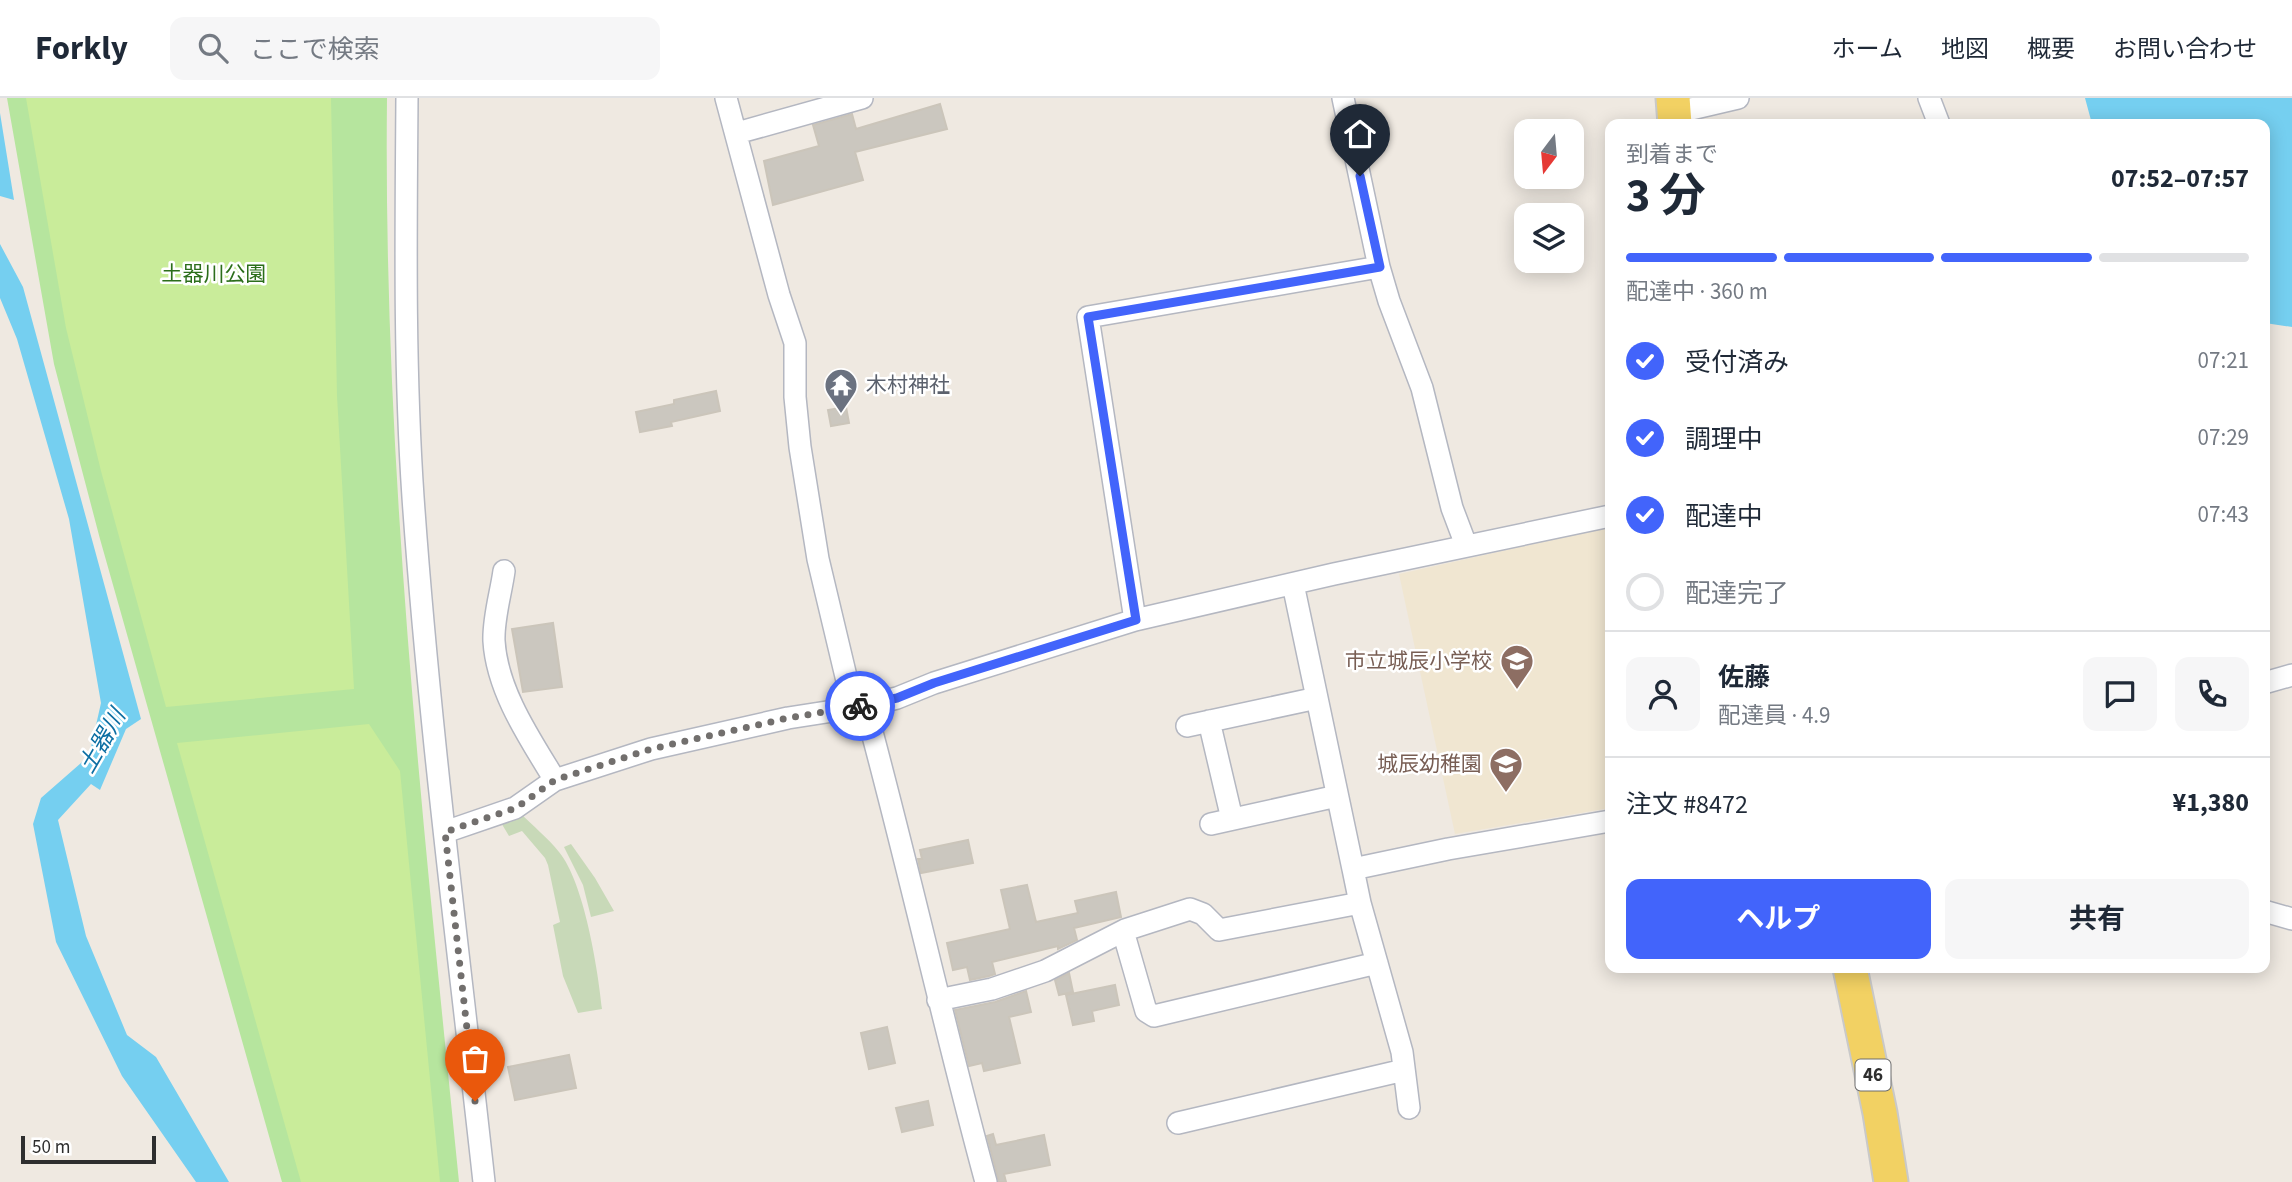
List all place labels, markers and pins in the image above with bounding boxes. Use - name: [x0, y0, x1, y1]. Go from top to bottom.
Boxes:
- pin: [1330, 104, 1390, 176]
- temple icon: 木村神社: [822, 366, 860, 415]
- place label: 木村神社: [866, 370, 950, 400]
- school or university icon: 市立城辰小学校: [1498, 642, 1536, 691]
- place label: 市立城辰小学校: [1345, 646, 1492, 676]
- school or university icon: 城辰幼稚園: [1487, 745, 1525, 794]
- place label: 城辰幼稚園: [1377, 749, 1482, 779]
- pin: [445, 1029, 505, 1101]

